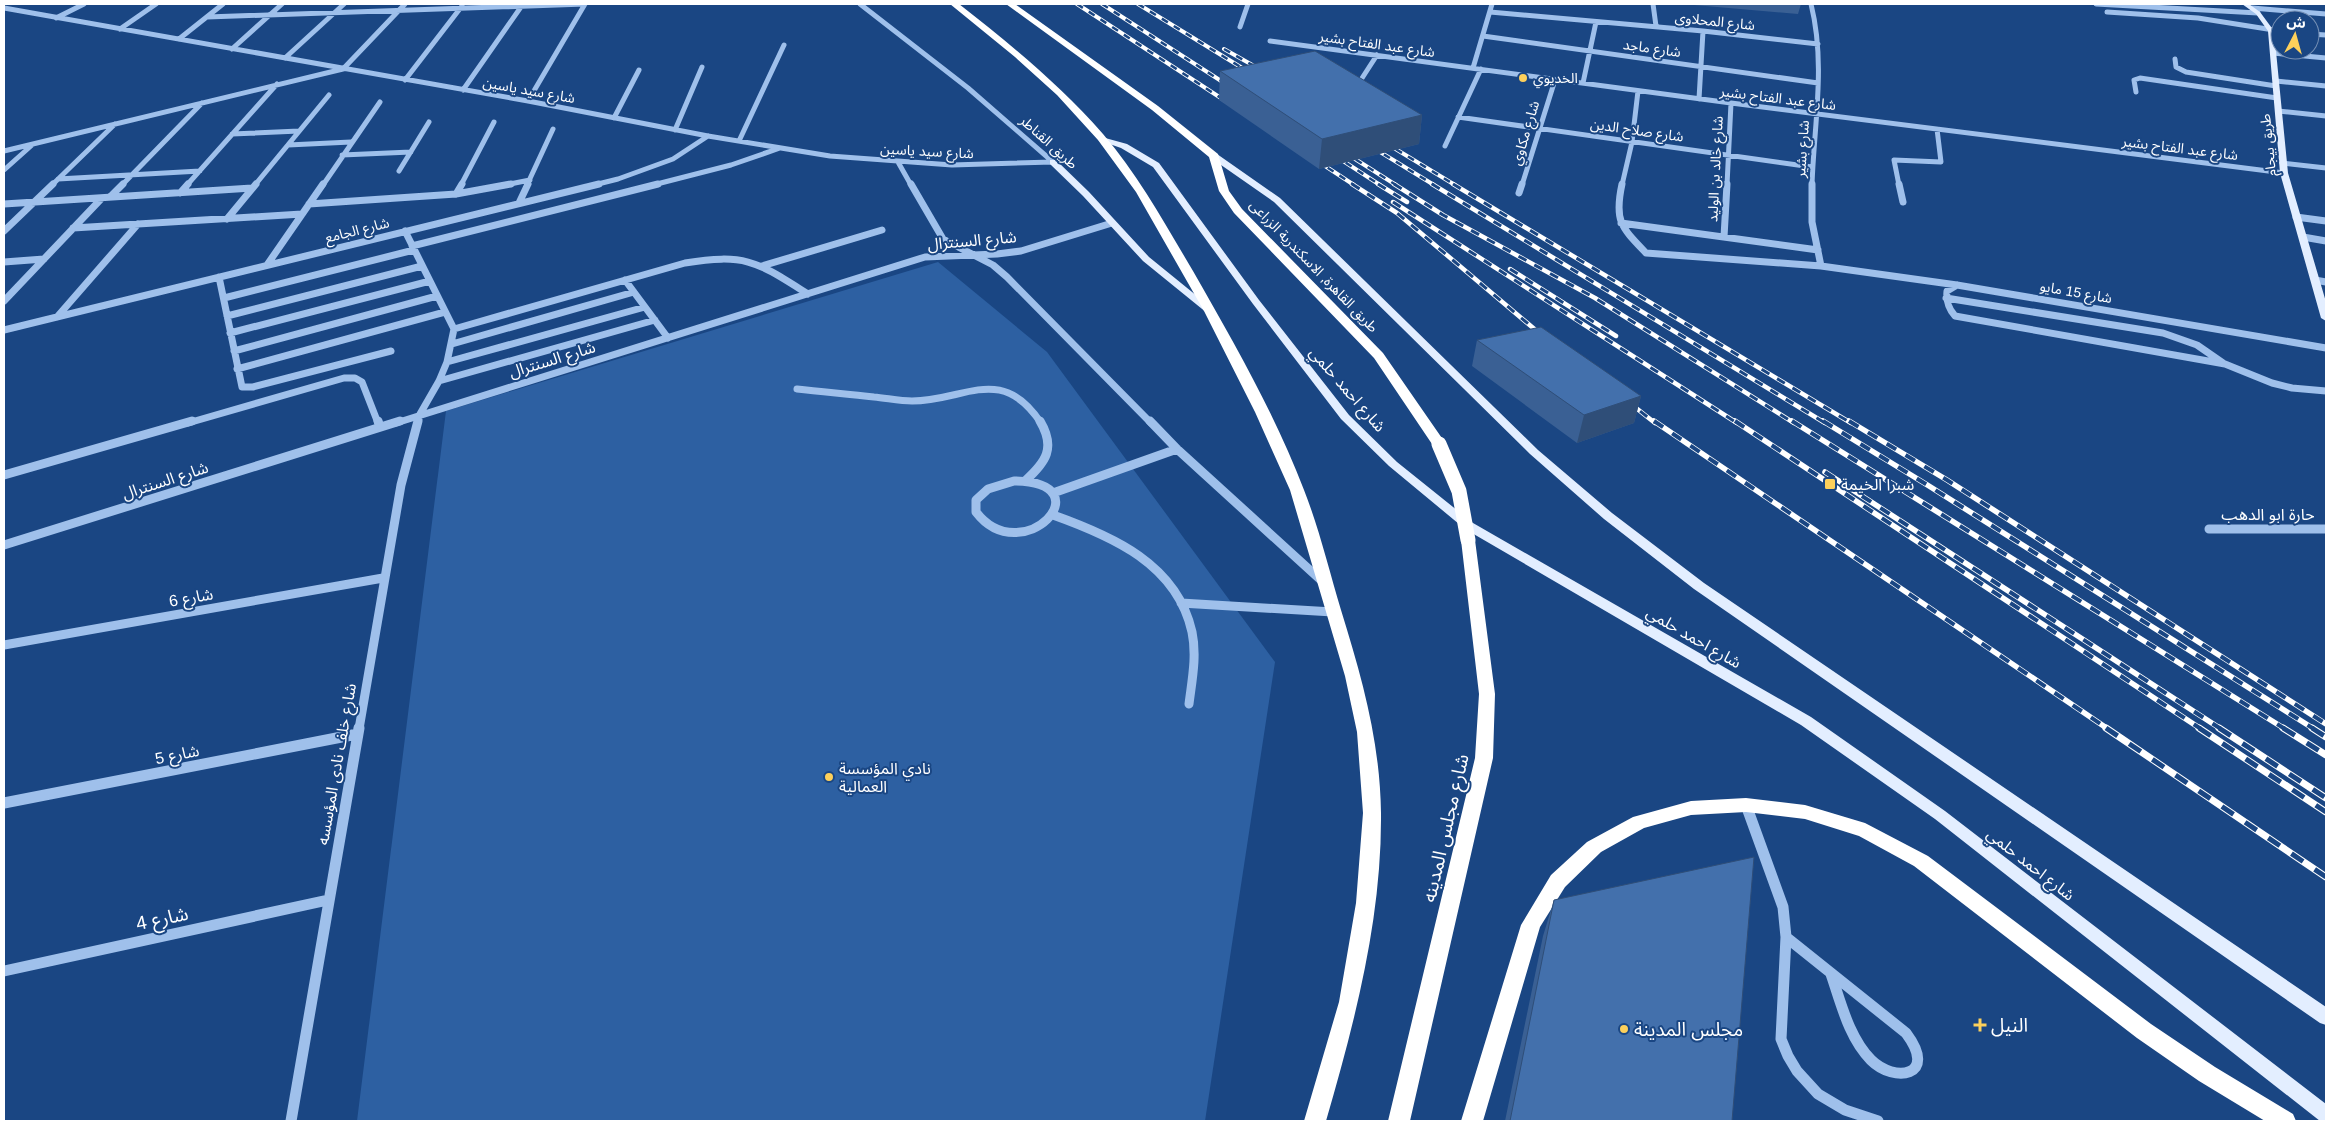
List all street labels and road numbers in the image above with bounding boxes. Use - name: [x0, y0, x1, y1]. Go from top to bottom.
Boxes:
- street label: شارع المحلاوى: [1674, 9, 1756, 36]
- street label: شارع عبد الفتاح بشير: [1317, 28, 1436, 63]
- street label: شارع ماجد: [1622, 36, 1682, 63]
- street label: شارع سيد ياسين: [481, 74, 576, 109]
- street label: شارع عبد الفتاح بشير: [1718, 83, 1837, 116]
- street label: شارع مكاوي: [1508, 99, 1545, 168]
- street label: طريق القناطر: [1015, 111, 1081, 173]
- street label: طريق بيجام: [2257, 113, 2282, 177]
- street label: شارع صلاح الدين: [1589, 116, 1685, 147]
- street label: شارع خالد بن الوليد: [1704, 116, 1729, 223]
- street label: شارع بشير: [1792, 120, 1815, 179]
- street label: شارع عبد الفتاح بشير: [2120, 133, 2239, 166]
- street label: شارع سيد ياسين: [880, 141, 974, 164]
- street label: طريق القاهرة, الاسكندرية الزراعى: [1245, 196, 1382, 337]
- street label: شارع الجامع: [323, 214, 392, 249]
- street label: شارع السنترال: [927, 228, 1018, 257]
- street label: شارع 15 مايو: [2038, 278, 2113, 309]
- street label: شارع السنترال: [507, 338, 599, 385]
- street label: شارع احمد حلمي: [1303, 344, 1389, 438]
- street label: شارع السنترال: [120, 459, 212, 506]
- street label: حارة ابو الدهب: [2221, 506, 2315, 524]
- street label: شارع 6: [168, 585, 215, 614]
- street label: شارع احمد حلمي: [1641, 603, 1744, 675]
- street label: شارع خلف نادى المؤسسه: [314, 682, 363, 847]
- street label: شارع 5: [154, 742, 201, 771]
- street label: شارع مجلس المدينه: [1418, 752, 1476, 905]
- street label: شارع احمد حلمي: [1981, 825, 2078, 907]
- street label: شارع 4: [134, 903, 191, 937]

